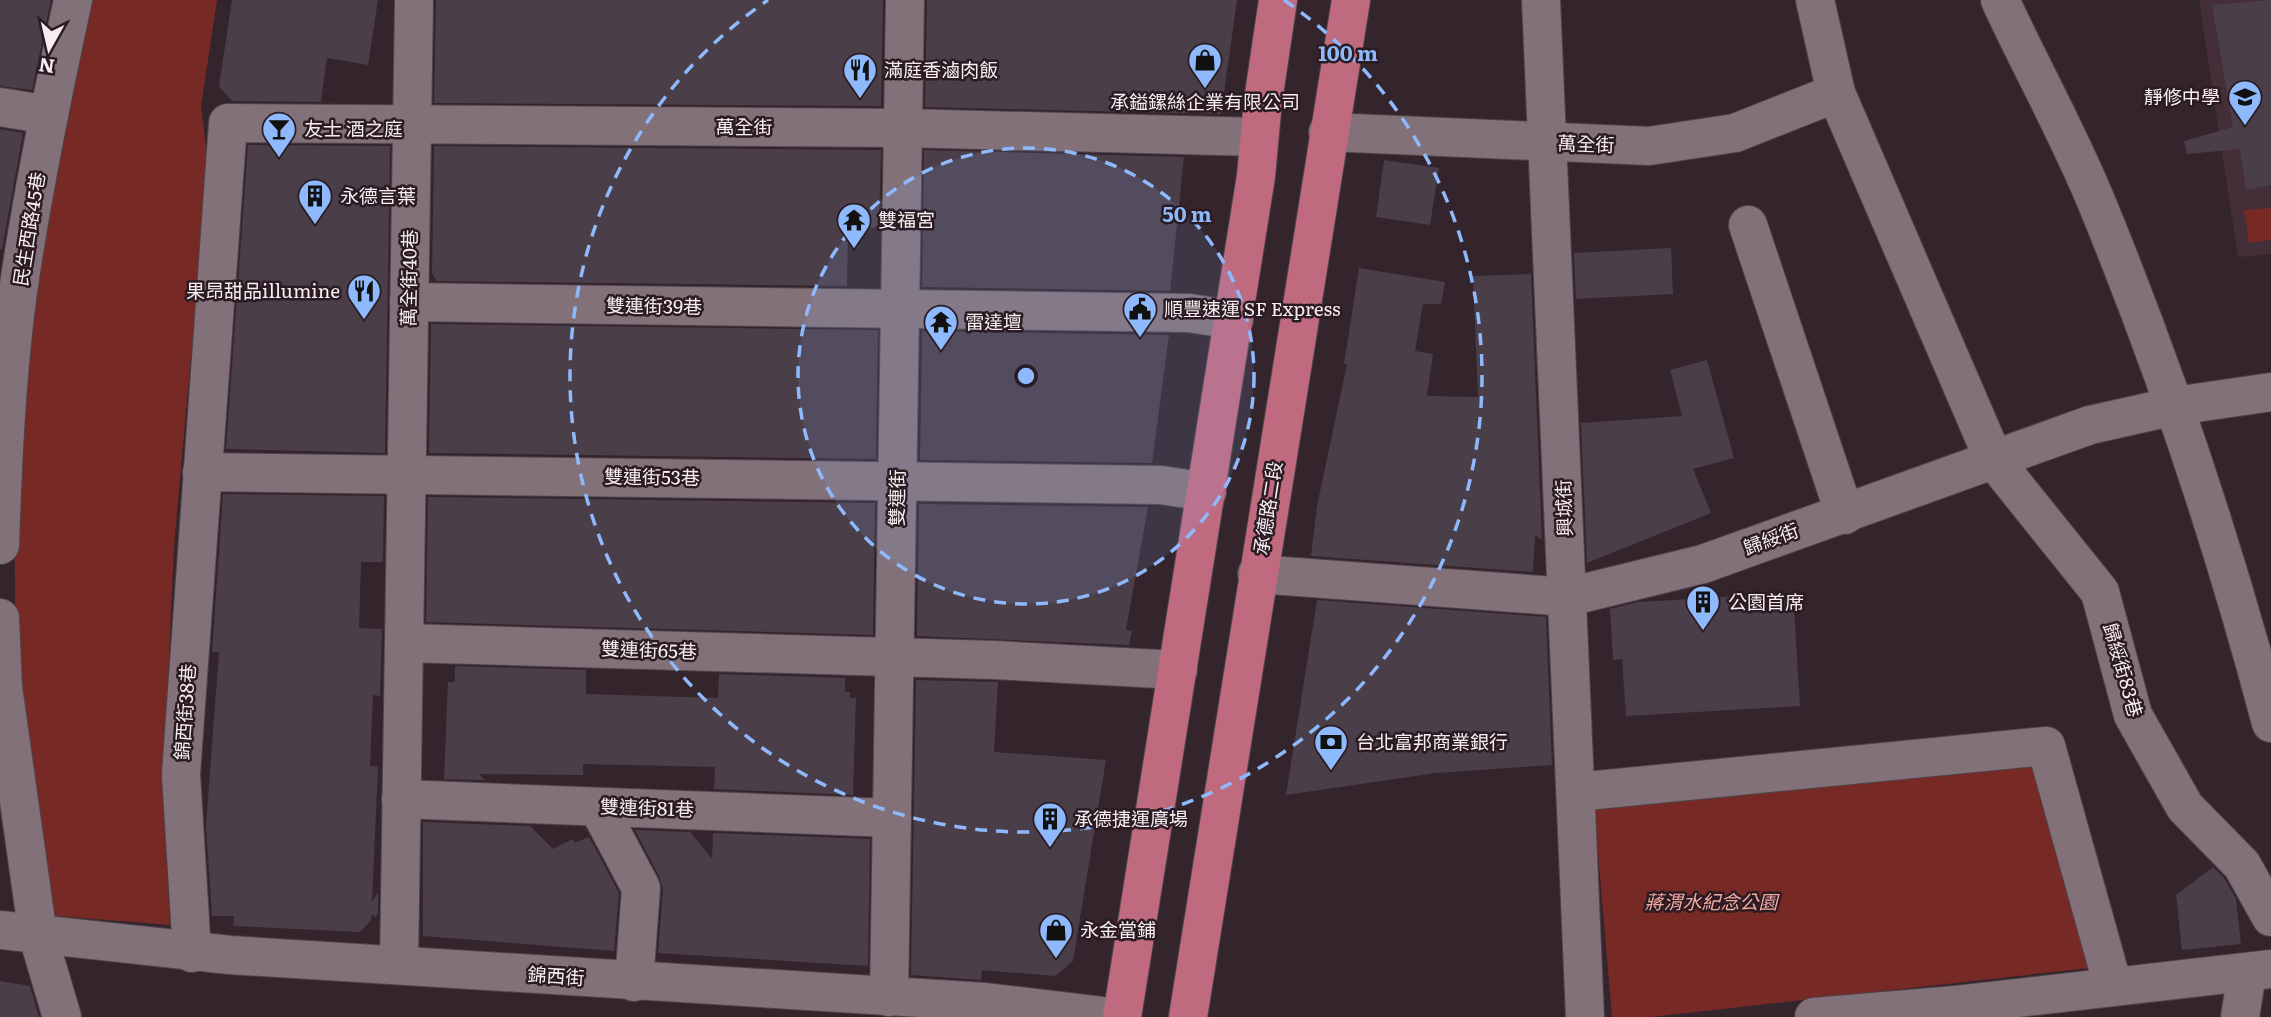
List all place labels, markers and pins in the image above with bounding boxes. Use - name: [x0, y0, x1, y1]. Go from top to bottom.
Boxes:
- shop icon: 承鎰鏍絲企業有限公司: [1186, 41, 1224, 90]
- restaurant icon: 滿庭香滷肉飯: [841, 51, 879, 100]
- place label: 滿庭香滷肉飯: [884, 55, 998, 83]
- school or university icon: 靜修中學: [2226, 78, 2264, 127]
- place label: 靜修中學: [2144, 82, 2220, 110]
- place label: 承鎰鏍絲企業有限公司: [1110, 87, 1300, 115]
- bar icon: 友士 酒之庭: [260, 110, 298, 159]
- place label: 友士 酒之庭: [304, 114, 403, 142]
- building icon: 永德言葉: [296, 177, 334, 226]
- place label: 永德言葉: [340, 181, 416, 209]
- temple icon: 雙福宮: [835, 201, 873, 250]
- place label: 雙福宮: [878, 205, 935, 233]
- restaurant icon: 果昂甜品illumine: [345, 272, 383, 321]
- place label: 果昂甜品illumine: [186, 276, 340, 304]
- public building icon: 順豐速運 SF Express: [1121, 290, 1159, 339]
- place label: 順豐速運 SF Express: [1164, 294, 1341, 322]
- temple icon: 雷達壇: [922, 303, 960, 352]
- place label: 雷達壇: [965, 307, 1022, 335]
- centre of rings: [1014, 364, 1038, 388]
- building icon: 公園首席: [1684, 583, 1722, 632]
- place label: 公園首席: [1728, 587, 1804, 615]
- bank icon: 台北富邦商業銀行: [1312, 723, 1350, 772]
- place label: 台北富邦商業銀行: [1356, 727, 1508, 755]
- building icon: 承德捷運廣場: [1031, 800, 1069, 849]
- place label: 承德捷運廣場: [1074, 804, 1188, 832]
- shop icon: 永金當鋪: [1037, 911, 1075, 960]
- place label: 永金當鋪: [1080, 915, 1156, 943]

